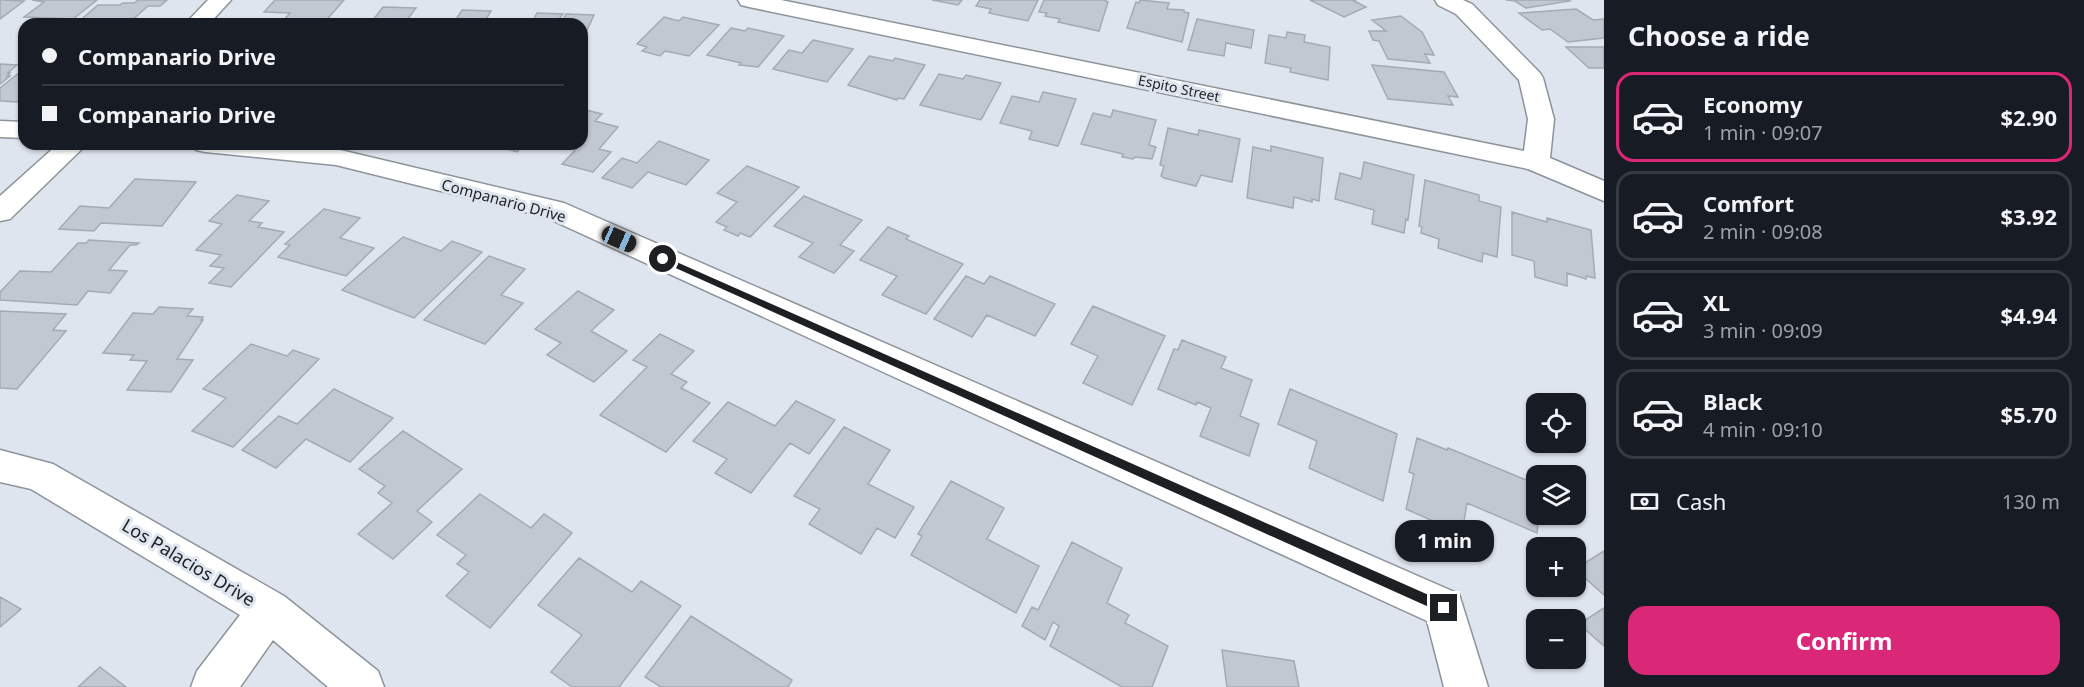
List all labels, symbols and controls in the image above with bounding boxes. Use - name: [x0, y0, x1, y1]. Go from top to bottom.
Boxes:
- text: Choose a ride: [1628, 17, 1810, 54]
- text: Companario Drive: [78, 41, 276, 71]
- street label: Espito Street: [1136, 70, 1222, 106]
- text: Economy: [1703, 89, 1802, 119]
- icon: car: [1631, 90, 1685, 144]
- text: Companario Drive: [78, 99, 276, 129]
- text: $2.90: [2000, 102, 2057, 132]
- text: 1 min · 09:07: [1703, 119, 1823, 146]
- street label: Companario Drive: [440, 174, 568, 226]
- text: Comfort: [1703, 188, 1794, 218]
- icon: car: [1631, 189, 1685, 243]
- text: $3.92: [2000, 201, 2057, 231]
- text: 2 min · 09:08: [1703, 218, 1823, 245]
- car: [599, 223, 639, 255]
- route start: [649, 245, 676, 272]
- text: XL: [1703, 287, 1730, 317]
- icon: car: [1631, 288, 1685, 342]
- text: $4.94: [2000, 300, 2057, 330]
- text: 3 min · 09:09: [1703, 317, 1823, 344]
- text: Black: [1703, 386, 1762, 416]
- icon: car: [1631, 387, 1685, 441]
- map controls: [1526, 393, 1586, 669]
- button: locate: [1526, 393, 1586, 453]
- text: $5.70: [2000, 399, 2057, 429]
- text: 4 min · 09:10: [1703, 416, 1823, 443]
- button: layers: [1526, 465, 1586, 525]
- icon: cash: [1628, 485, 1661, 518]
- text: Cash: [1676, 486, 1726, 516]
- text: 130 m: [2002, 488, 2060, 515]
- street label: Los Palacios Drive: [118, 513, 260, 611]
- callout: 1 min: [1394, 521, 1494, 563]
- text: 1 min: [1417, 527, 1472, 554]
- button: +: [1526, 537, 1586, 597]
- route end: [1430, 594, 1457, 621]
- button: Confirm: [1628, 606, 2060, 675]
- button: −: [1526, 609, 1586, 669]

